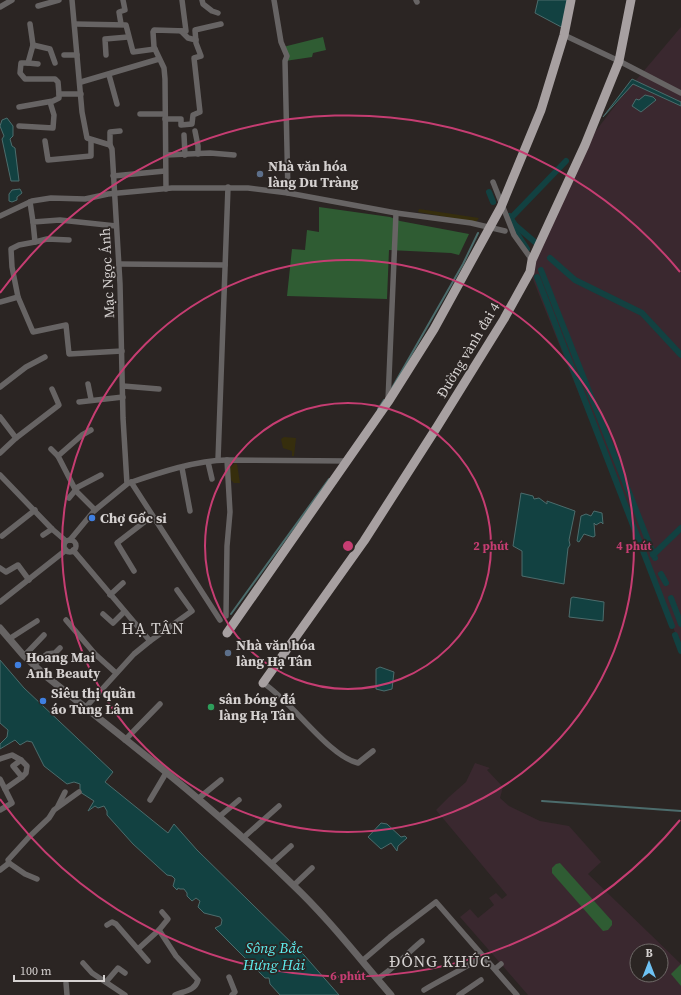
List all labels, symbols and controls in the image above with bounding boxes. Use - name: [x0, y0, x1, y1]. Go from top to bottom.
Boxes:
- place label: Nhà văn hóa làng Du Tràng: [268, 156, 359, 192]
- marker: Nhà văn hóa làng Du Tràng: [255, 169, 265, 179]
- street label: Mạc Ngọc Ánh: [95, 227, 119, 319]
- street label: Đường vành đai 4: [432, 298, 504, 402]
- place label: Chợ Gốc si: [100, 508, 167, 528]
- marker: Chợ Gốc si: [87, 513, 97, 523]
- text: 2 phút: [473, 538, 509, 554]
- text: 4 phút: [616, 538, 652, 554]
- centre of rings: [341, 539, 355, 553]
- district label: HẠ TÂN: [121, 617, 185, 639]
- place label: Nhà văn hóa làng Hạ Tân: [236, 635, 316, 671]
- place label: Hoang Mai Anh Beauty: [26, 647, 101, 683]
- marker: Nhà văn hóa làng Hạ Tân: [223, 648, 233, 658]
- marker: Hoang Mai Anh Beauty: [13, 660, 23, 670]
- place label: Siêu thị quần áo Tùng Lâm: [51, 683, 136, 719]
- place label: sân bóng đá làng Hạ Tân: [219, 689, 296, 725]
- marker: Siêu thị quần áo Tùng Lâm: [38, 696, 48, 706]
- marker: sân bóng đá làng Hạ Tân: [206, 702, 216, 712]
- water label: Sông Bắc Hưng Hải: [242, 937, 306, 975]
- north arrow: [629, 943, 669, 983]
- text: B: [645, 946, 653, 961]
- district label: ĐÔNG KHÚC: [389, 950, 491, 972]
- scale bar: [14, 957, 104, 983]
- text: 100 m: [20, 963, 52, 979]
- text: 6 phút: [330, 968, 366, 984]

